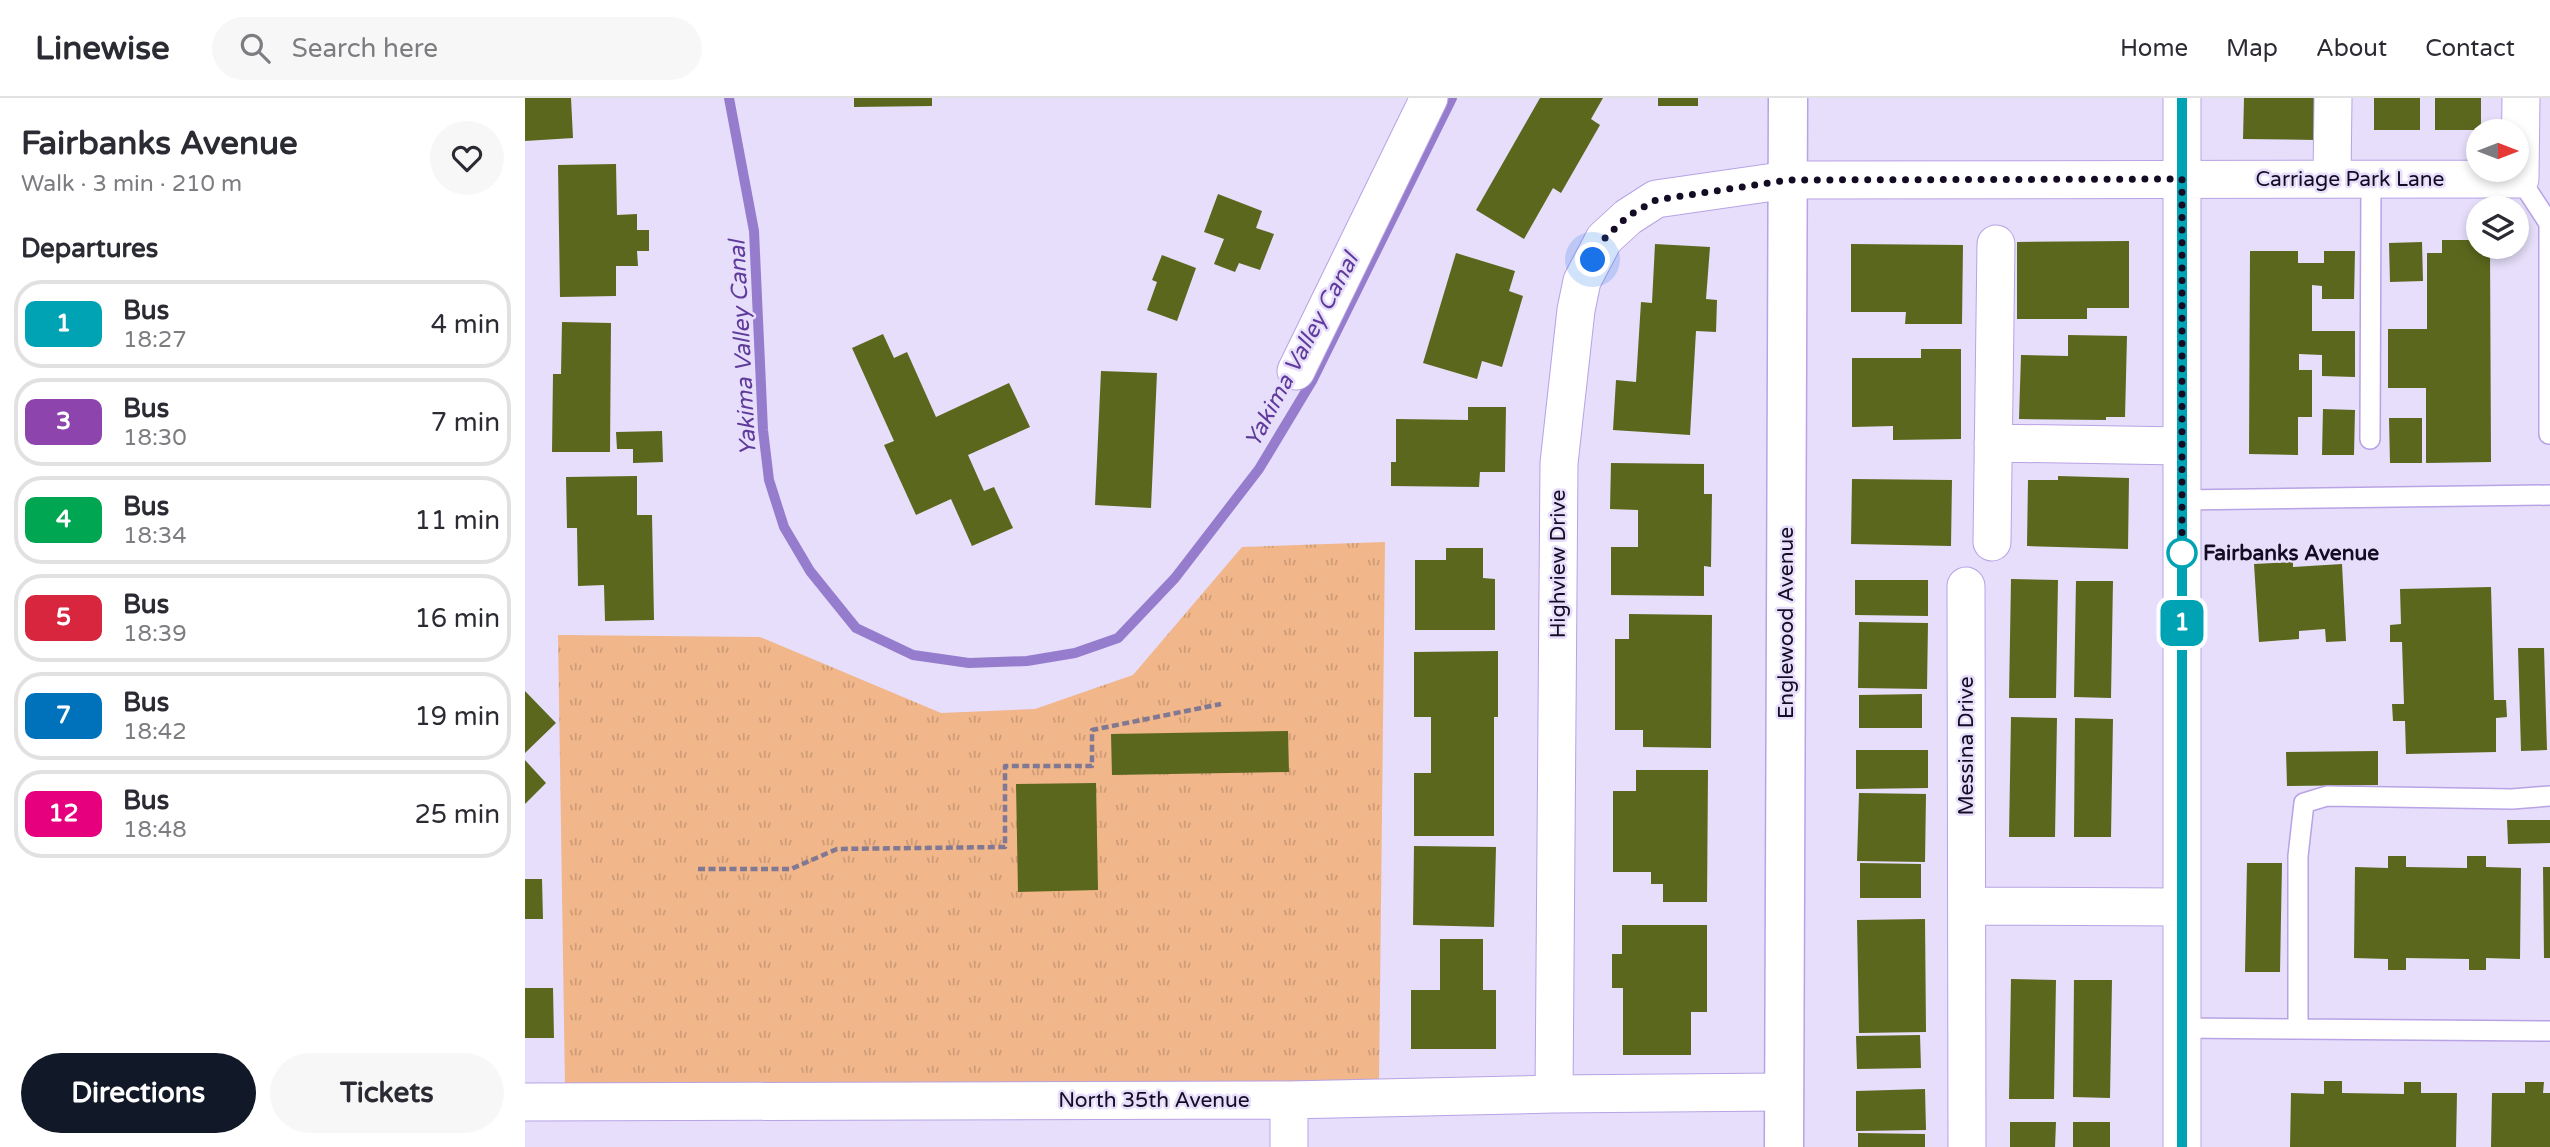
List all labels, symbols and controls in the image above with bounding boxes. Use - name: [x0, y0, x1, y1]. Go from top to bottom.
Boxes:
- search box: [212, 17, 702, 80]
- text: Linewise: [35, 29, 170, 68]
- icon: search: [236, 29, 274, 67]
- text: Search here: [292, 33, 438, 64]
- text: Home: [2120, 34, 2188, 63]
- text: Map: [2226, 34, 2278, 63]
- text: About: [2316, 34, 2387, 63]
- text: Contact: [2425, 34, 2515, 63]
- north arrow: [2466, 119, 2529, 182]
- map controls: [2466, 119, 2529, 259]
- button: heart: [430, 121, 504, 195]
- text: Fairbanks Avenue: [21, 124, 298, 163]
- street label: Carriage Park Lane: [2256, 167, 2445, 192]
- text: Walk · 3 min · 210 m: [21, 170, 242, 198]
- button: layers: [2466, 196, 2529, 259]
- text: Departures: [21, 233, 158, 264]
- water label: Yakima Valley Canal: [723, 237, 763, 457]
- your location: [1575, 242, 1610, 277]
- water label: Yakima Valley Canal: [1239, 247, 1366, 452]
- text: Bus: [123, 295, 169, 326]
- text: 1: [56, 309, 71, 338]
- text: 4 min: [431, 309, 500, 340]
- text: 18:27: [123, 326, 187, 354]
- text: Bus: [123, 393, 169, 424]
- text: 3: [56, 407, 71, 436]
- text: 7 min: [431, 407, 500, 438]
- text: 18:30: [123, 424, 187, 452]
- street label: Highview Drive: [1546, 490, 1571, 638]
- text: Bus: [123, 491, 169, 522]
- text: 4: [56, 505, 71, 534]
- text: 11 min: [414, 505, 500, 536]
- text: 18:34: [123, 522, 187, 550]
- street label: Englewood Avenue: [1774, 527, 1799, 719]
- marker: Fairbanks Avenue: [2167, 538, 2197, 568]
- place label: Fairbanks Avenue: [2203, 541, 2379, 566]
- text: Bus: [123, 589, 169, 620]
- line badge: 1: [2159, 600, 2205, 646]
- text: 5: [56, 603, 71, 632]
- text: 16 min: [414, 603, 500, 634]
- text: 1: [2174, 608, 2190, 637]
- text: 18:39: [123, 620, 187, 648]
- street label: Messina Drive: [1954, 676, 1979, 816]
- text: Bus: [123, 687, 169, 718]
- text: 7: [56, 701, 71, 730]
- text: 19 min: [414, 701, 500, 732]
- text: 18:42: [123, 718, 187, 746]
- text: Bus: [123, 785, 169, 816]
- text: 12: [48, 799, 79, 828]
- text: 25 min: [414, 799, 500, 830]
- text: 18:48: [123, 816, 187, 844]
- button: Directions: [21, 1053, 256, 1133]
- button: Tickets: [270, 1053, 504, 1133]
- street label: North 35th Avenue: [1058, 1088, 1250, 1113]

